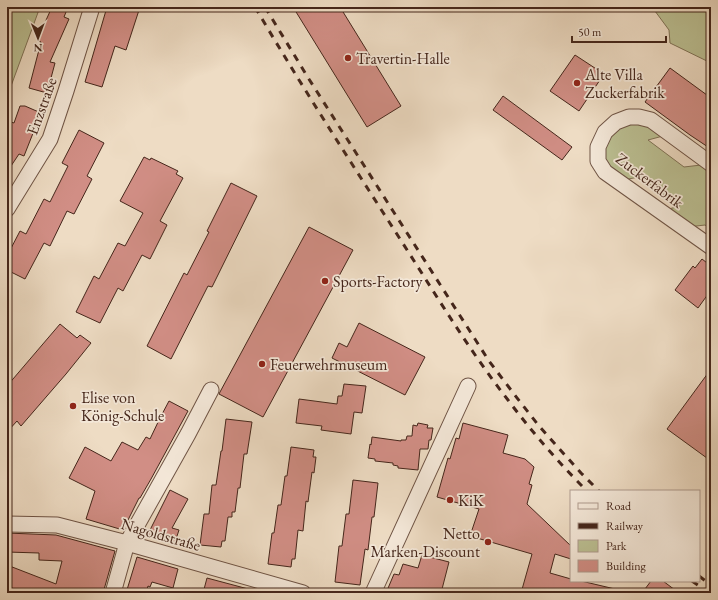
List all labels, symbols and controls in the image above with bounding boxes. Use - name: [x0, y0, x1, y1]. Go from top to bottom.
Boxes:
- north arrow: [18, 18, 58, 58]
- scale bar: [572, 18, 666, 44]
- text: 50 m: [578, 24, 602, 40]
- text: N: [34, 41, 43, 55]
- place label: Travertin-Halle: [356, 48, 450, 69]
- marker: Travertin-Halle: [343, 53, 353, 63]
- place label: Alte Villa Zuckerfabrik: [584, 64, 665, 103]
- street label: Enzstraße: [21, 75, 62, 138]
- marker: Alte Villa Zuckerfabrik: [572, 78, 582, 88]
- street label: Zuckerfabrik: [612, 148, 688, 213]
- place label: Sports-Factory: [333, 271, 423, 292]
- marker: Sports-Factory: [320, 276, 330, 286]
- place label: Feuerwehrmuseum: [270, 354, 388, 375]
- marker: Feuerwehrmuseum: [257, 359, 267, 369]
- place label: Elise von König-Schule: [81, 387, 164, 426]
- marker: Elise von König-Schule: [68, 401, 78, 411]
- place label: KiK: [458, 490, 485, 511]
- legend: [570, 490, 700, 582]
- marker: KiK: [445, 495, 455, 505]
- text: Road: [606, 498, 632, 514]
- street label: Nagoldstraße: [119, 513, 203, 556]
- text: Railway: [606, 518, 644, 534]
- place label: Netto Marken-Discount: [370, 523, 480, 562]
- marker: Netto Marken-Discount: [483, 537, 493, 547]
- text: Park: [606, 538, 627, 554]
- text: Building: [606, 558, 647, 574]

